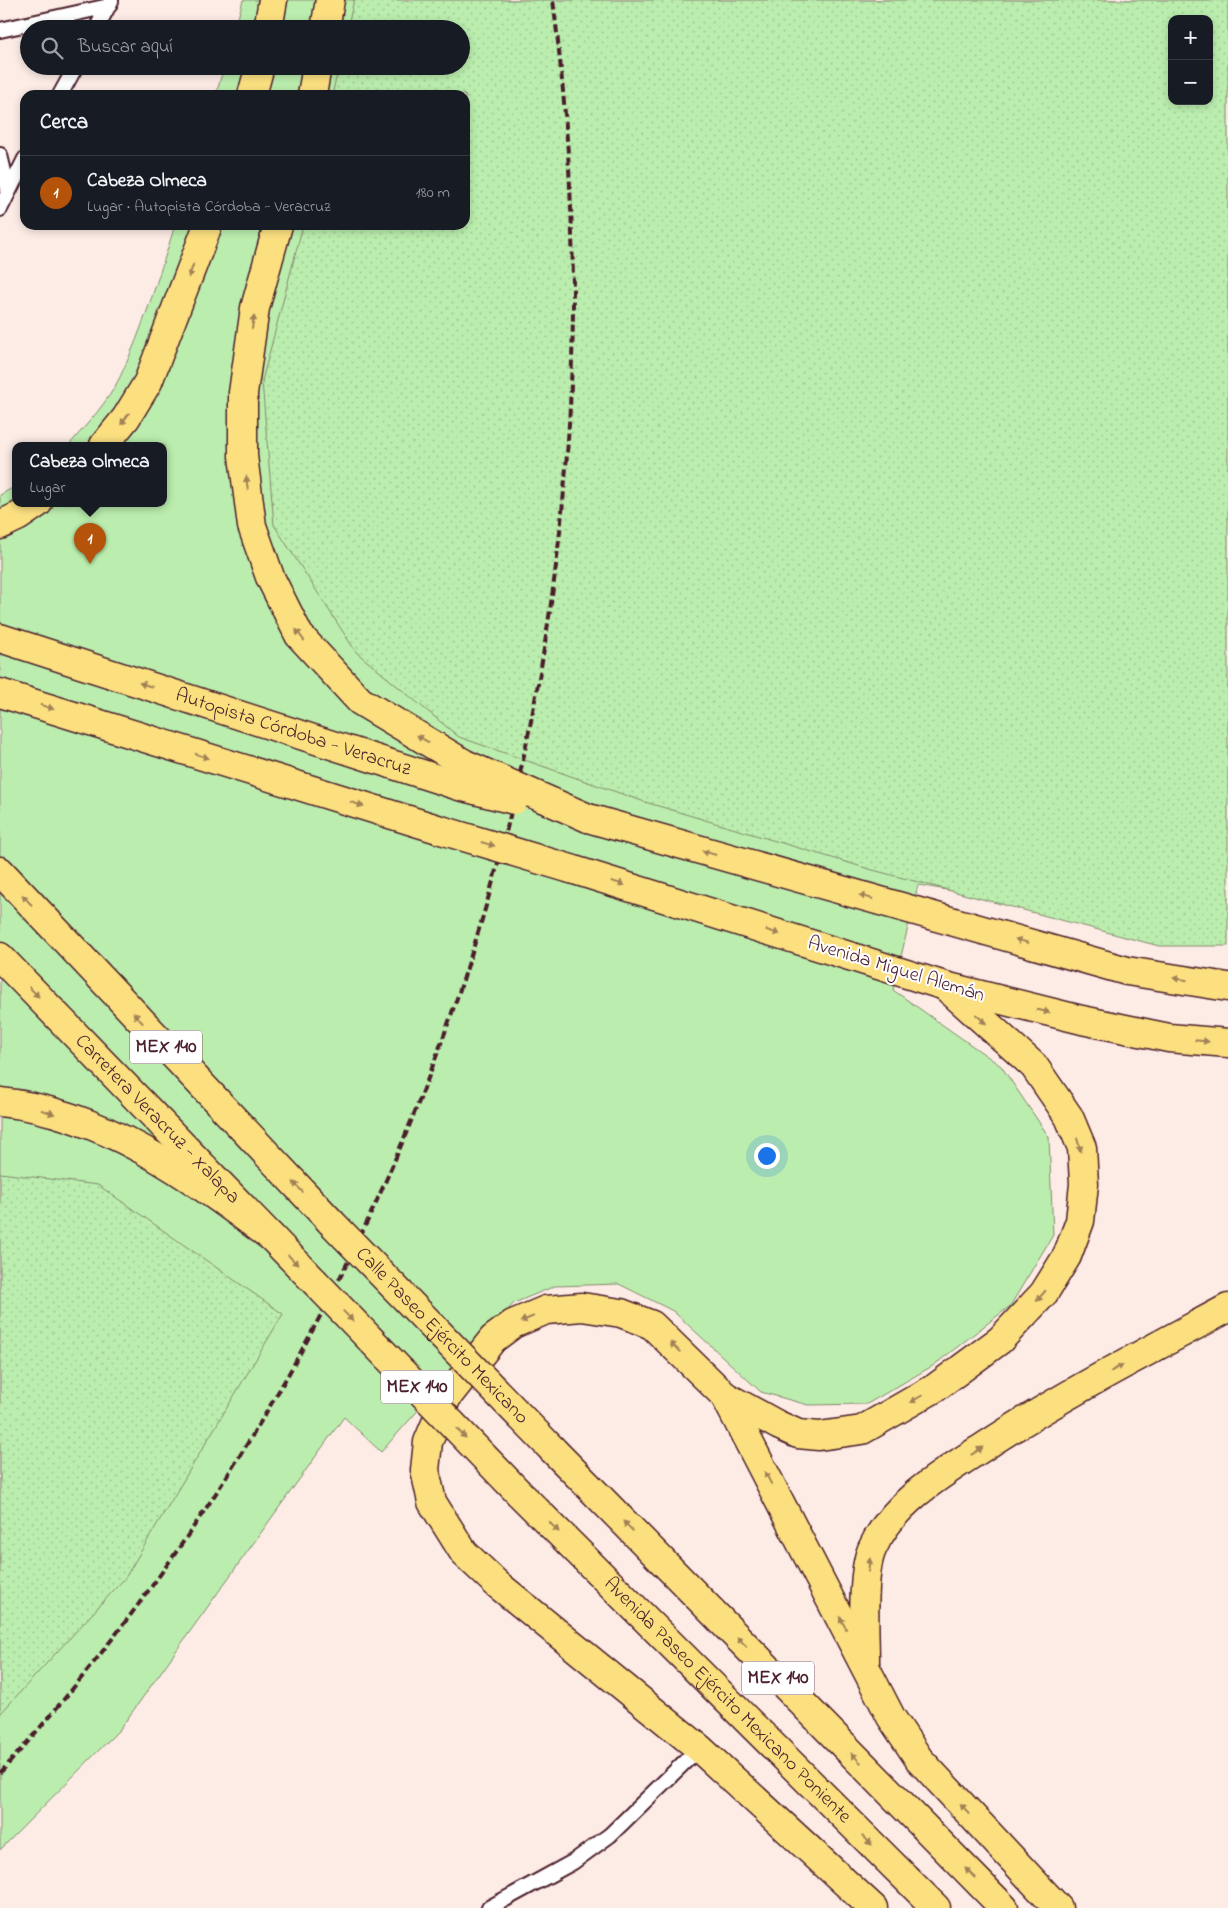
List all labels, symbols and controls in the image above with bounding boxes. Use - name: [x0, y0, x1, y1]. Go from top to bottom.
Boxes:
- map controls: [1168, 15, 1213, 105]
- button: +: [1168, 15, 1213, 60]
- search box: [20, 20, 470, 75]
- icon: search: [38, 34, 66, 62]
- text: Buscar aquí: [78, 34, 173, 61]
- button: −: [1168, 60, 1213, 105]
- text: Cerca: [40, 108, 88, 138]
- text: Cabeza Olmeca: [87, 168, 207, 195]
- text: 1: [53, 181, 59, 205]
- text: 180 m: [416, 181, 450, 205]
- text: Lugar · Autopista Córdoba - Veracruz: [87, 195, 331, 219]
- one-way arrow: [187, 264, 195, 279]
- one-way arrow: [249, 314, 257, 330]
- one-way arrow: [120, 412, 130, 426]
- popup: [12, 442, 167, 507]
- text: Cabeza Olmeca: [30, 449, 149, 476]
- one-way arrow: [243, 475, 251, 491]
- text: Lugar: [30, 476, 65, 500]
- pin: 1: [74, 523, 106, 564]
- one-way arrow: [295, 628, 305, 642]
- one-way arrow: [139, 681, 154, 689]
- street label: Autopista Córdoba - Veracruz: [172, 681, 415, 784]
- one-way arrow: [39, 704, 54, 712]
- one-way arrow: [416, 734, 429, 743]
- one-way arrow: [194, 752, 209, 760]
- one-way arrow: [349, 801, 364, 809]
- one-way arrow: [480, 841, 495, 849]
- one-way arrow: [702, 848, 717, 856]
- one-way arrow: [610, 880, 625, 888]
- one-way arrow: [858, 893, 873, 901]
- one-way arrow: [21, 894, 33, 906]
- one-way arrow: [765, 929, 780, 937]
- street label: Avenida Miguel Alemán: [804, 929, 988, 1012]
- one-way arrow: [1014, 937, 1029, 945]
- one-way arrow: [1171, 975, 1187, 983]
- one-way arrow: [28, 986, 40, 998]
- one-way arrow: [1035, 1007, 1050, 1015]
- one-way arrow: [132, 1012, 144, 1024]
- one-way arrow: [974, 1013, 986, 1025]
- street label: Carretera Veracruz - Xalapa: [68, 1028, 247, 1211]
- road number: MEX 140: [130, 1030, 202, 1064]
- one-way arrow: [1195, 1037, 1211, 1045]
- one-way arrow: [40, 1108, 55, 1116]
- one-way arrow: [1076, 1138, 1084, 1153]
- your location: [754, 1143, 780, 1169]
- one-way arrow: [292, 1181, 304, 1193]
- street label: Calle Paseo Ejército Mexicano: [349, 1241, 535, 1431]
- one-way arrow: [287, 1253, 299, 1265]
- one-way arrow: [1035, 1290, 1046, 1303]
- one-way arrow: [342, 1310, 354, 1322]
- one-way arrow: [519, 1315, 534, 1323]
- one-way arrow: [670, 1341, 682, 1353]
- one-way arrow: [1110, 1364, 1124, 1372]
- road number: MEX 140: [381, 1370, 453, 1404]
- one-way arrow: [909, 1395, 923, 1403]
- one-way arrow: [455, 1426, 467, 1438]
- one-way arrow: [970, 1446, 984, 1455]
- one-way arrow: [764, 1471, 772, 1486]
- one-way arrow: [622, 1520, 634, 1532]
- one-way arrow: [548, 1521, 560, 1533]
- one-way arrow: [865, 1557, 873, 1573]
- street label: Avenida Paseo Ejército Mexicano Poniente: [597, 1570, 858, 1830]
- one-way arrow: [839, 1615, 847, 1630]
- one-way arrow: [736, 1636, 748, 1648]
- road number: MEX 140: [742, 1662, 814, 1695]
- one-way arrow: [850, 1752, 862, 1764]
- one-way arrow: [959, 1803, 971, 1815]
- one-way arrow: [861, 1834, 873, 1846]
- one-way arrow: [964, 1868, 976, 1880]

